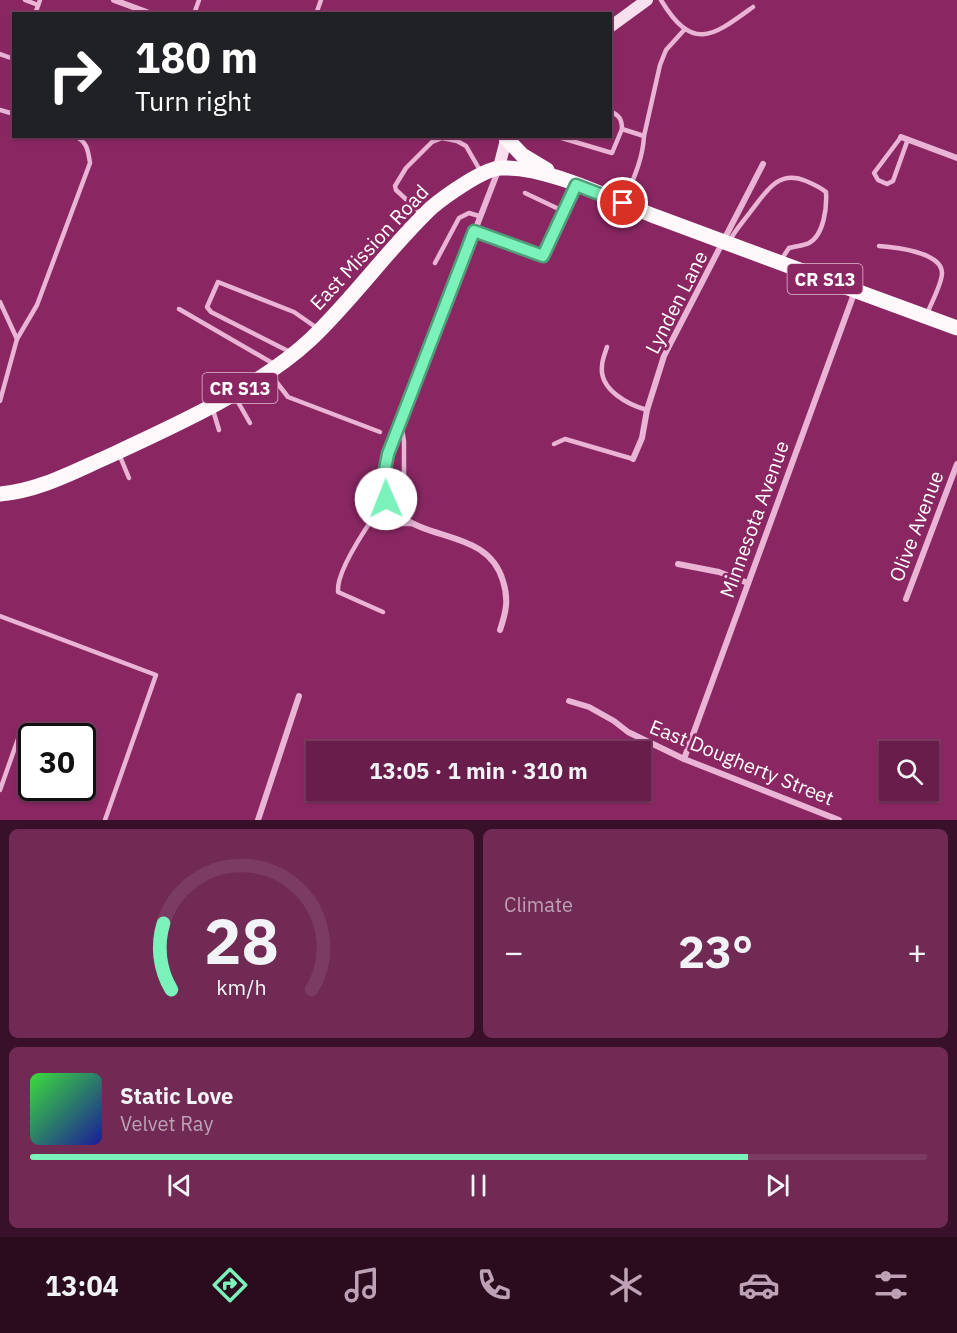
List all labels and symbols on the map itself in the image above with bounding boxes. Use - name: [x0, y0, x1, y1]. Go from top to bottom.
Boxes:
- pin: [597, 177, 648, 228]
- street label: East Mission Road: [304, 178, 434, 316]
- street label: Lynden Lane: [638, 246, 714, 358]
- road number: CR S13: [788, 264, 862, 294]
- road number: CR S13: [202, 373, 278, 403]
- street label: Minnesota Avenue: [713, 437, 795, 601]
- position arrow: [354, 467, 418, 531]
- street label: Olive Avenue: [882, 467, 950, 585]
- street label: East Dougherty Street: [646, 713, 838, 811]
- speed limit sign: 30: [18, 723, 96, 801]

